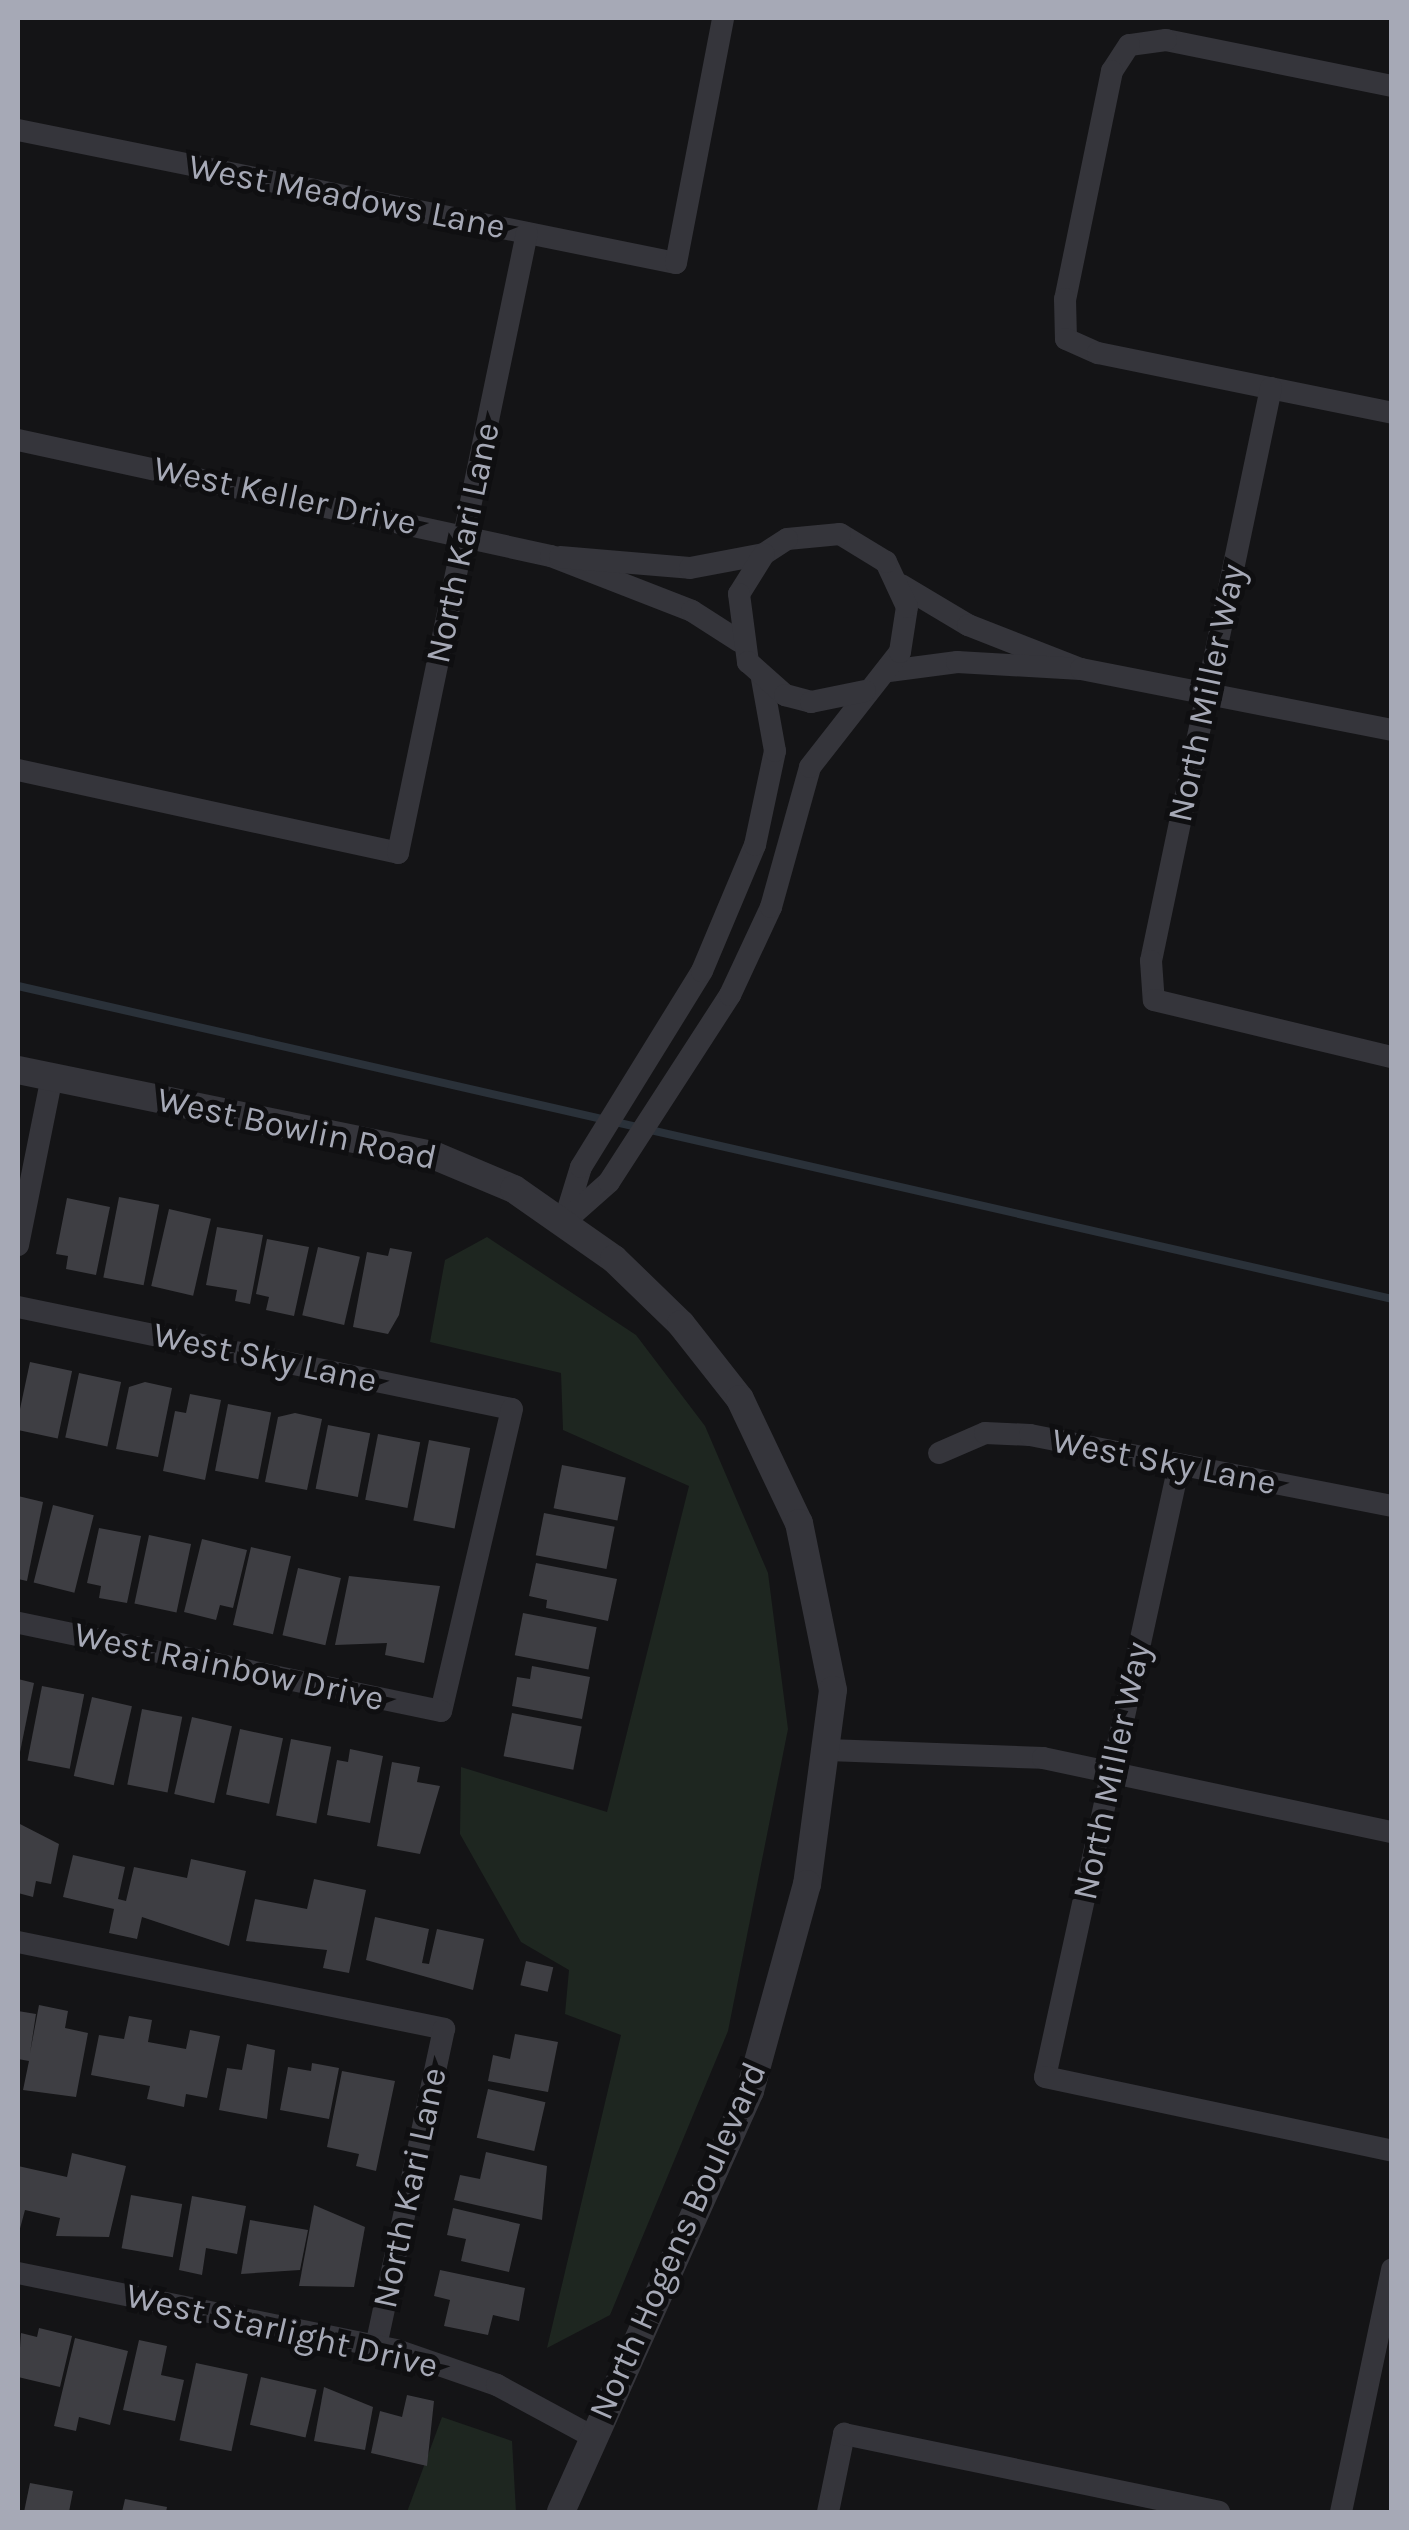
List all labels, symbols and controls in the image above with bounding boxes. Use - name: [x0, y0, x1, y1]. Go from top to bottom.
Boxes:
- street label: West Meadows Lane: [185, 146, 509, 248]
- street label: North Kari Lane: [417, 419, 509, 667]
- street label: West Keller Drive: [150, 448, 420, 544]
- street label: North Miller Way: [1159, 560, 1255, 826]
- street label: West Bowlin Road: [154, 1079, 440, 1179]
- street label: West Sky Lane: [149, 1314, 381, 1402]
- street label: West Sky Lane: [1048, 1420, 1280, 1504]
- street label: West Rainbow Drive: [70, 1614, 388, 1720]
- street label: North Miller Way: [1064, 1638, 1160, 1904]
- street label: North Hogens Boulevard: [580, 2056, 776, 2426]
- street label: North Kari Lane: [364, 2064, 456, 2312]
- street label: West Starlight Drive: [122, 2275, 442, 2387]

